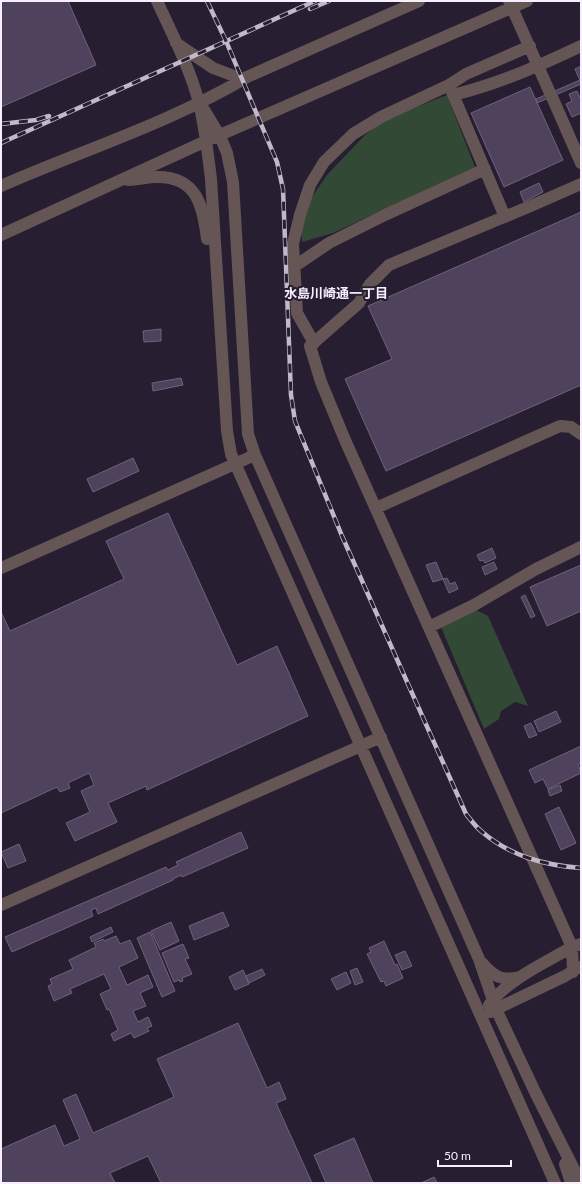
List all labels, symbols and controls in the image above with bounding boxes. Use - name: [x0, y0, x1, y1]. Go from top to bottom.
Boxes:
- district label: 水島川崎通一丁目: [284, 285, 388, 301]
- scale bar: [438, 1142, 511, 1168]
- text: 50 m: [444, 1148, 471, 1163]

